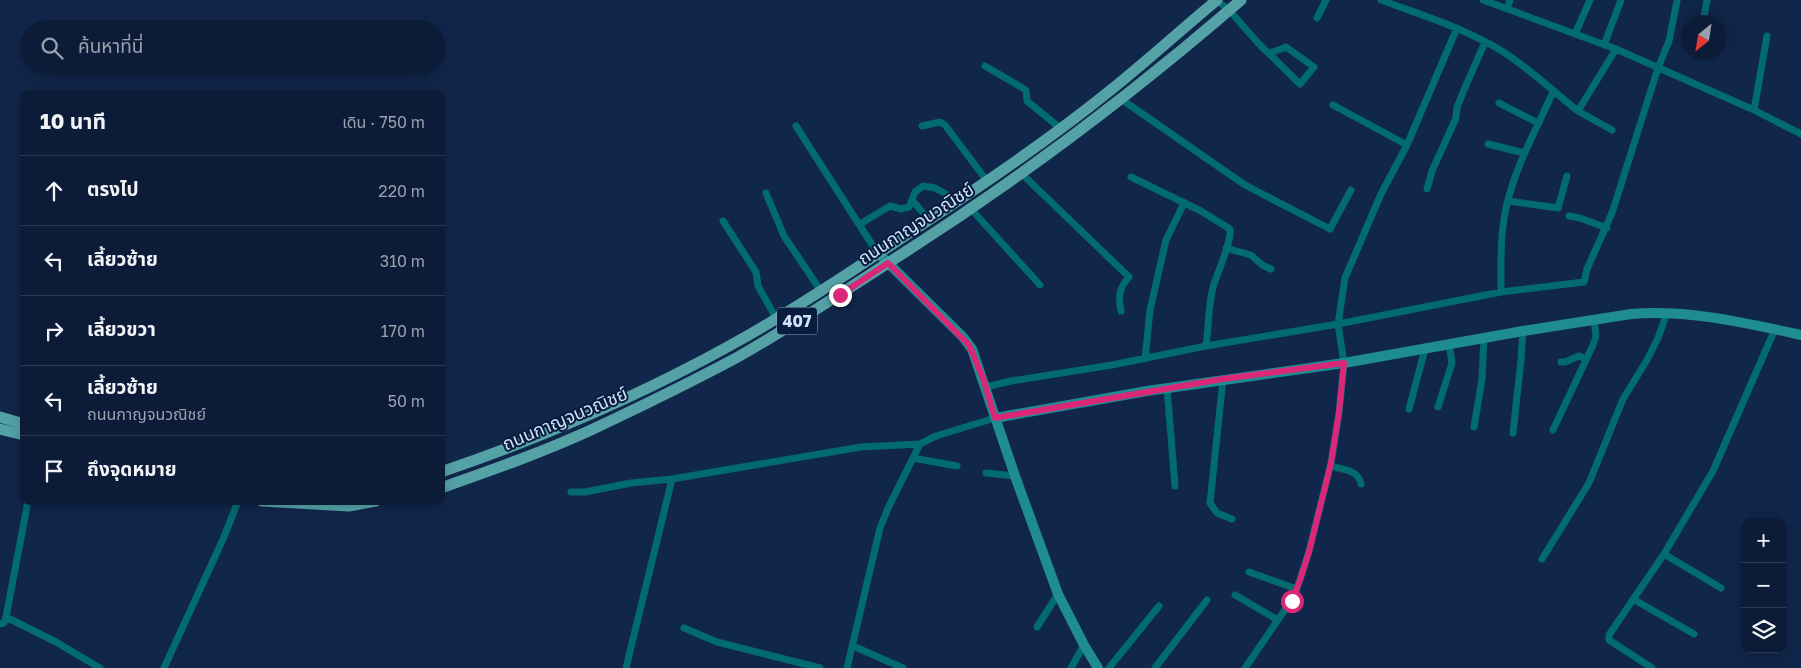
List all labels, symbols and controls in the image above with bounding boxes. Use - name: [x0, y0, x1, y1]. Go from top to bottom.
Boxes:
- north arrow: [1681, 15, 1726, 60]
- search box: [20, 20, 445, 75]
- icon: search: [38, 34, 66, 62]
- text: ค้นหาที่นี่: [78, 34, 143, 57]
- text: 10 นาที: [40, 108, 106, 134]
- text: เดิน · 750 m: [342, 112, 425, 132]
- icon: ahead: [40, 177, 68, 205]
- text: ตรงไป: [87, 177, 139, 200]
- street label: ถนนกาญจนวณิชย์: [853, 177, 978, 269]
- text: 220 m: [378, 181, 425, 201]
- icon: left: [40, 247, 68, 275]
- text: เลี้ยวซ้าย: [87, 247, 158, 270]
- text: 310 m: [380, 251, 425, 271]
- route end: [829, 284, 852, 307]
- road number: 407: [777, 308, 817, 334]
- icon: right: [40, 317, 68, 345]
- text: เลี้ยวขวา: [87, 317, 156, 340]
- text: 170 m: [381, 321, 425, 341]
- text: เลี้ยวซ้าย: [87, 375, 158, 398]
- street label: ถนนกาญจนวณิชย์: [499, 382, 631, 454]
- icon: left: [40, 387, 68, 415]
- text: 50 m: [388, 391, 425, 411]
- text: ถนนกาญจนวณิชย์: [87, 404, 206, 424]
- icon: arrive: [40, 457, 68, 485]
- text: ถึงจุดหมาย: [87, 457, 177, 480]
- map controls: [1741, 518, 1786, 653]
- button: +: [1741, 518, 1786, 563]
- button: −: [1741, 563, 1786, 608]
- route start: [1281, 590, 1304, 613]
- button: layers: [1741, 608, 1786, 653]

